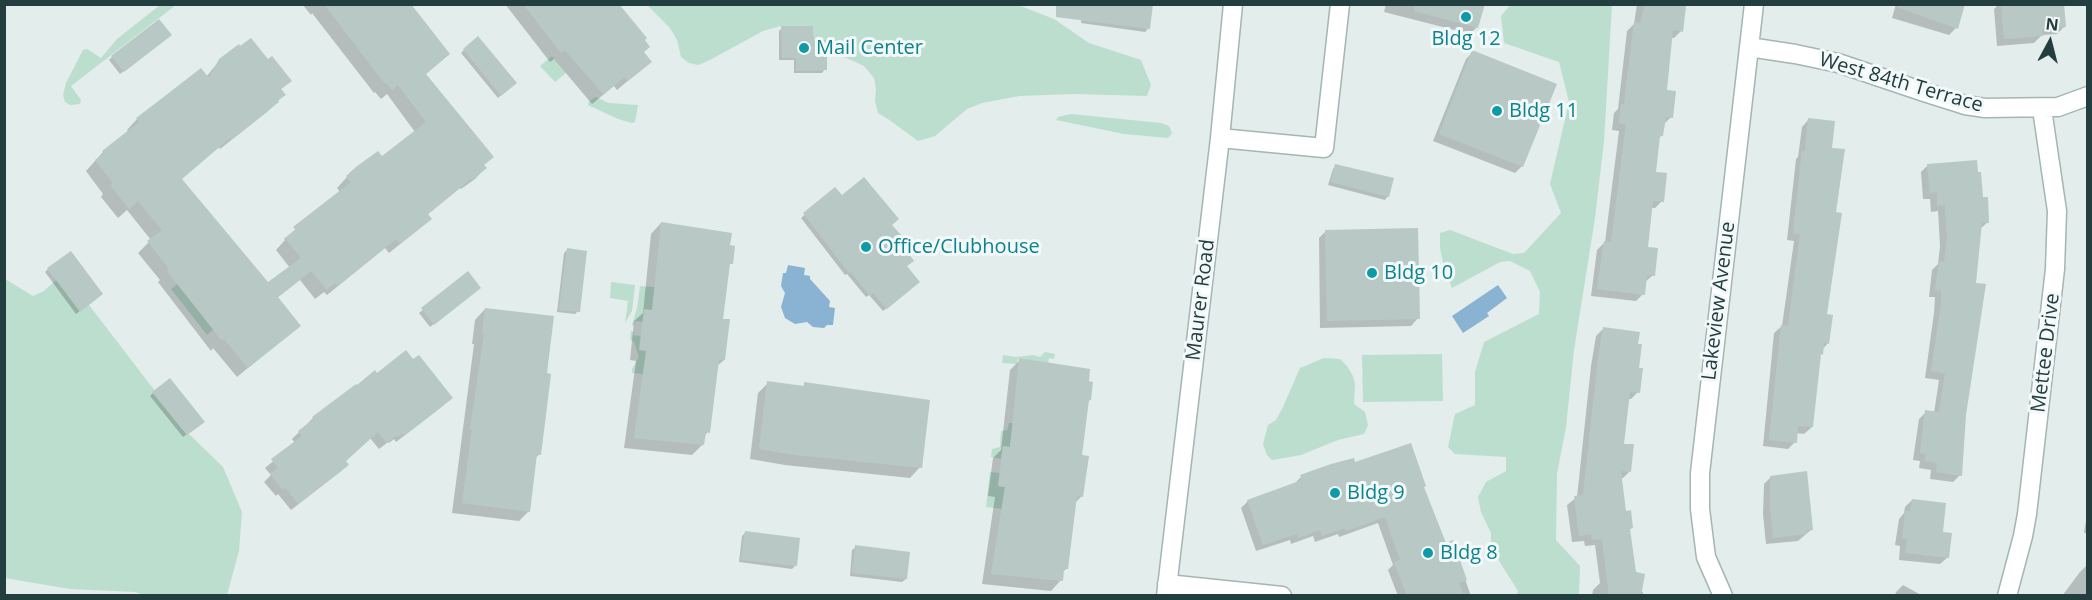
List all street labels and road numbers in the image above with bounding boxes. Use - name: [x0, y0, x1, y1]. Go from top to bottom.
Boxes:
- street label: West 84th Terrace: [1816, 48, 1986, 118]
- street label: Lakeview Avenue: [1697, 220, 1741, 382]
- street label: Maurer Road: [1182, 238, 1220, 362]
- street label: Mettee Drive: [2027, 292, 2065, 414]

